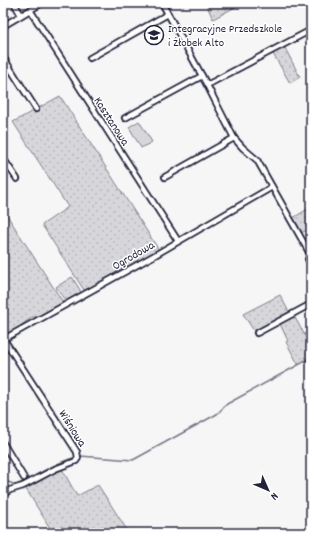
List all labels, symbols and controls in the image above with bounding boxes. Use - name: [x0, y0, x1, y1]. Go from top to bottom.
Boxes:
- place label: Integracyjne Przedszkole i Żłobek Alto: [168, 21, 282, 52]
- school or university icon: Integracyjne Przedszkole i Żłobek Alto: [143, 24, 165, 46]
- street label: Kasztanowa: [89, 94, 133, 150]
- street label: Ogrodowa: [109, 237, 158, 275]
- street label: Wiśniowa: [54, 407, 90, 451]
- north arrow: [248, 470, 288, 510]
- text: N: [266, 488, 281, 504]

